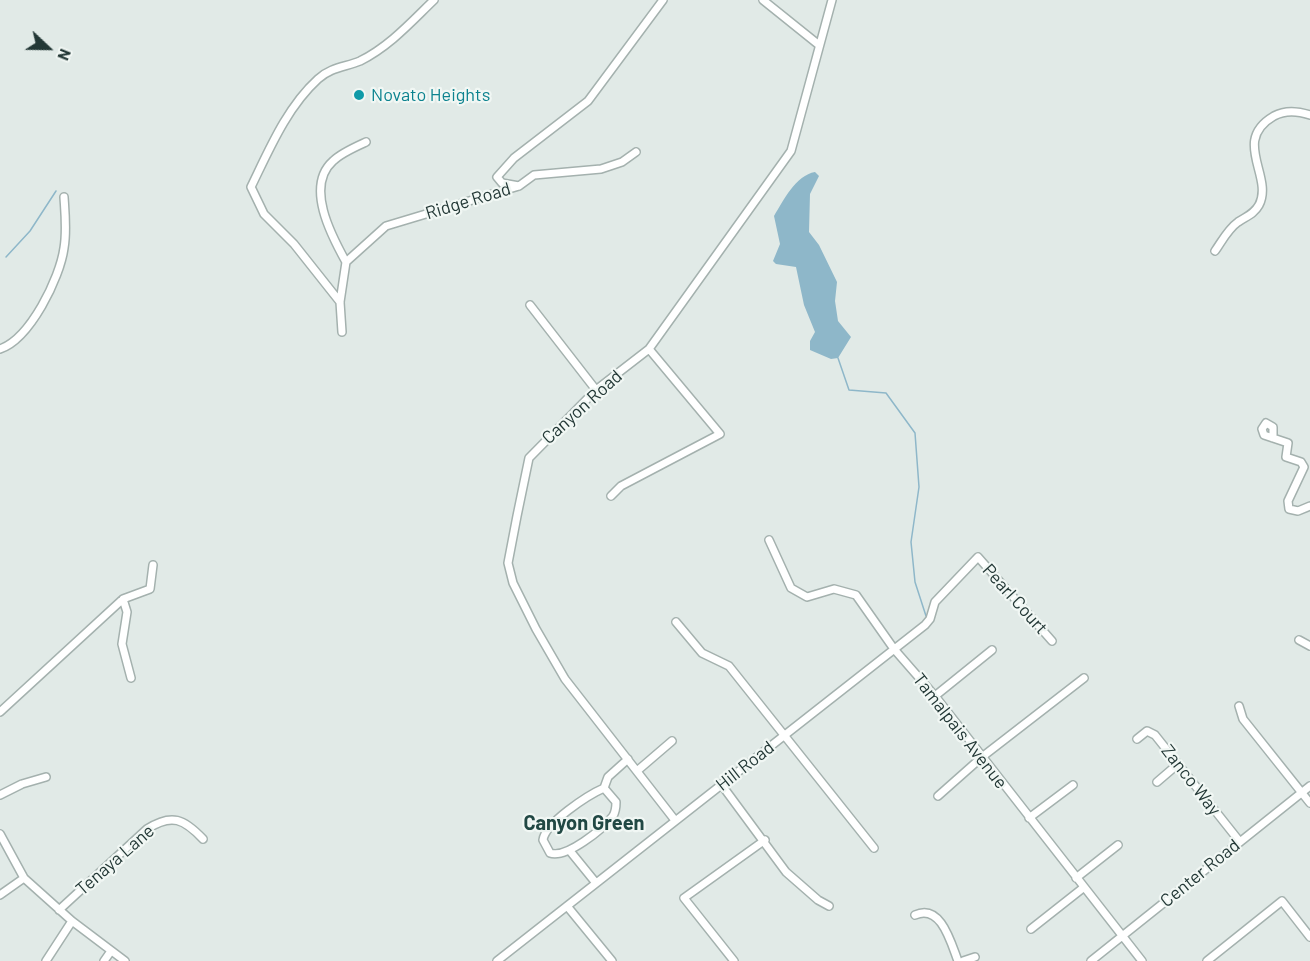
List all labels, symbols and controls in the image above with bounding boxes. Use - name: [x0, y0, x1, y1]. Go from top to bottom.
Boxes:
- north arrow: [18, 18, 78, 78]
- text: N: [54, 46, 76, 63]
- place label: Novato Heights: [371, 84, 490, 106]
- marker: Novato Heights: [352, 88, 366, 102]
- street label: Ridge Road: [423, 178, 513, 224]
- street label: Canyon Road: [537, 365, 627, 449]
- street label: Pearl Court: [978, 559, 1052, 639]
- street label: Tamalpais Avenue: [908, 669, 1012, 793]
- street label: Hill Road: [712, 737, 778, 795]
- street label: Zanco Way: [1157, 740, 1225, 820]
- district label: Canyon Green: [523, 811, 645, 835]
- street label: Tenaya Lane: [71, 820, 159, 900]
- street label: Center Road: [1156, 834, 1244, 912]

